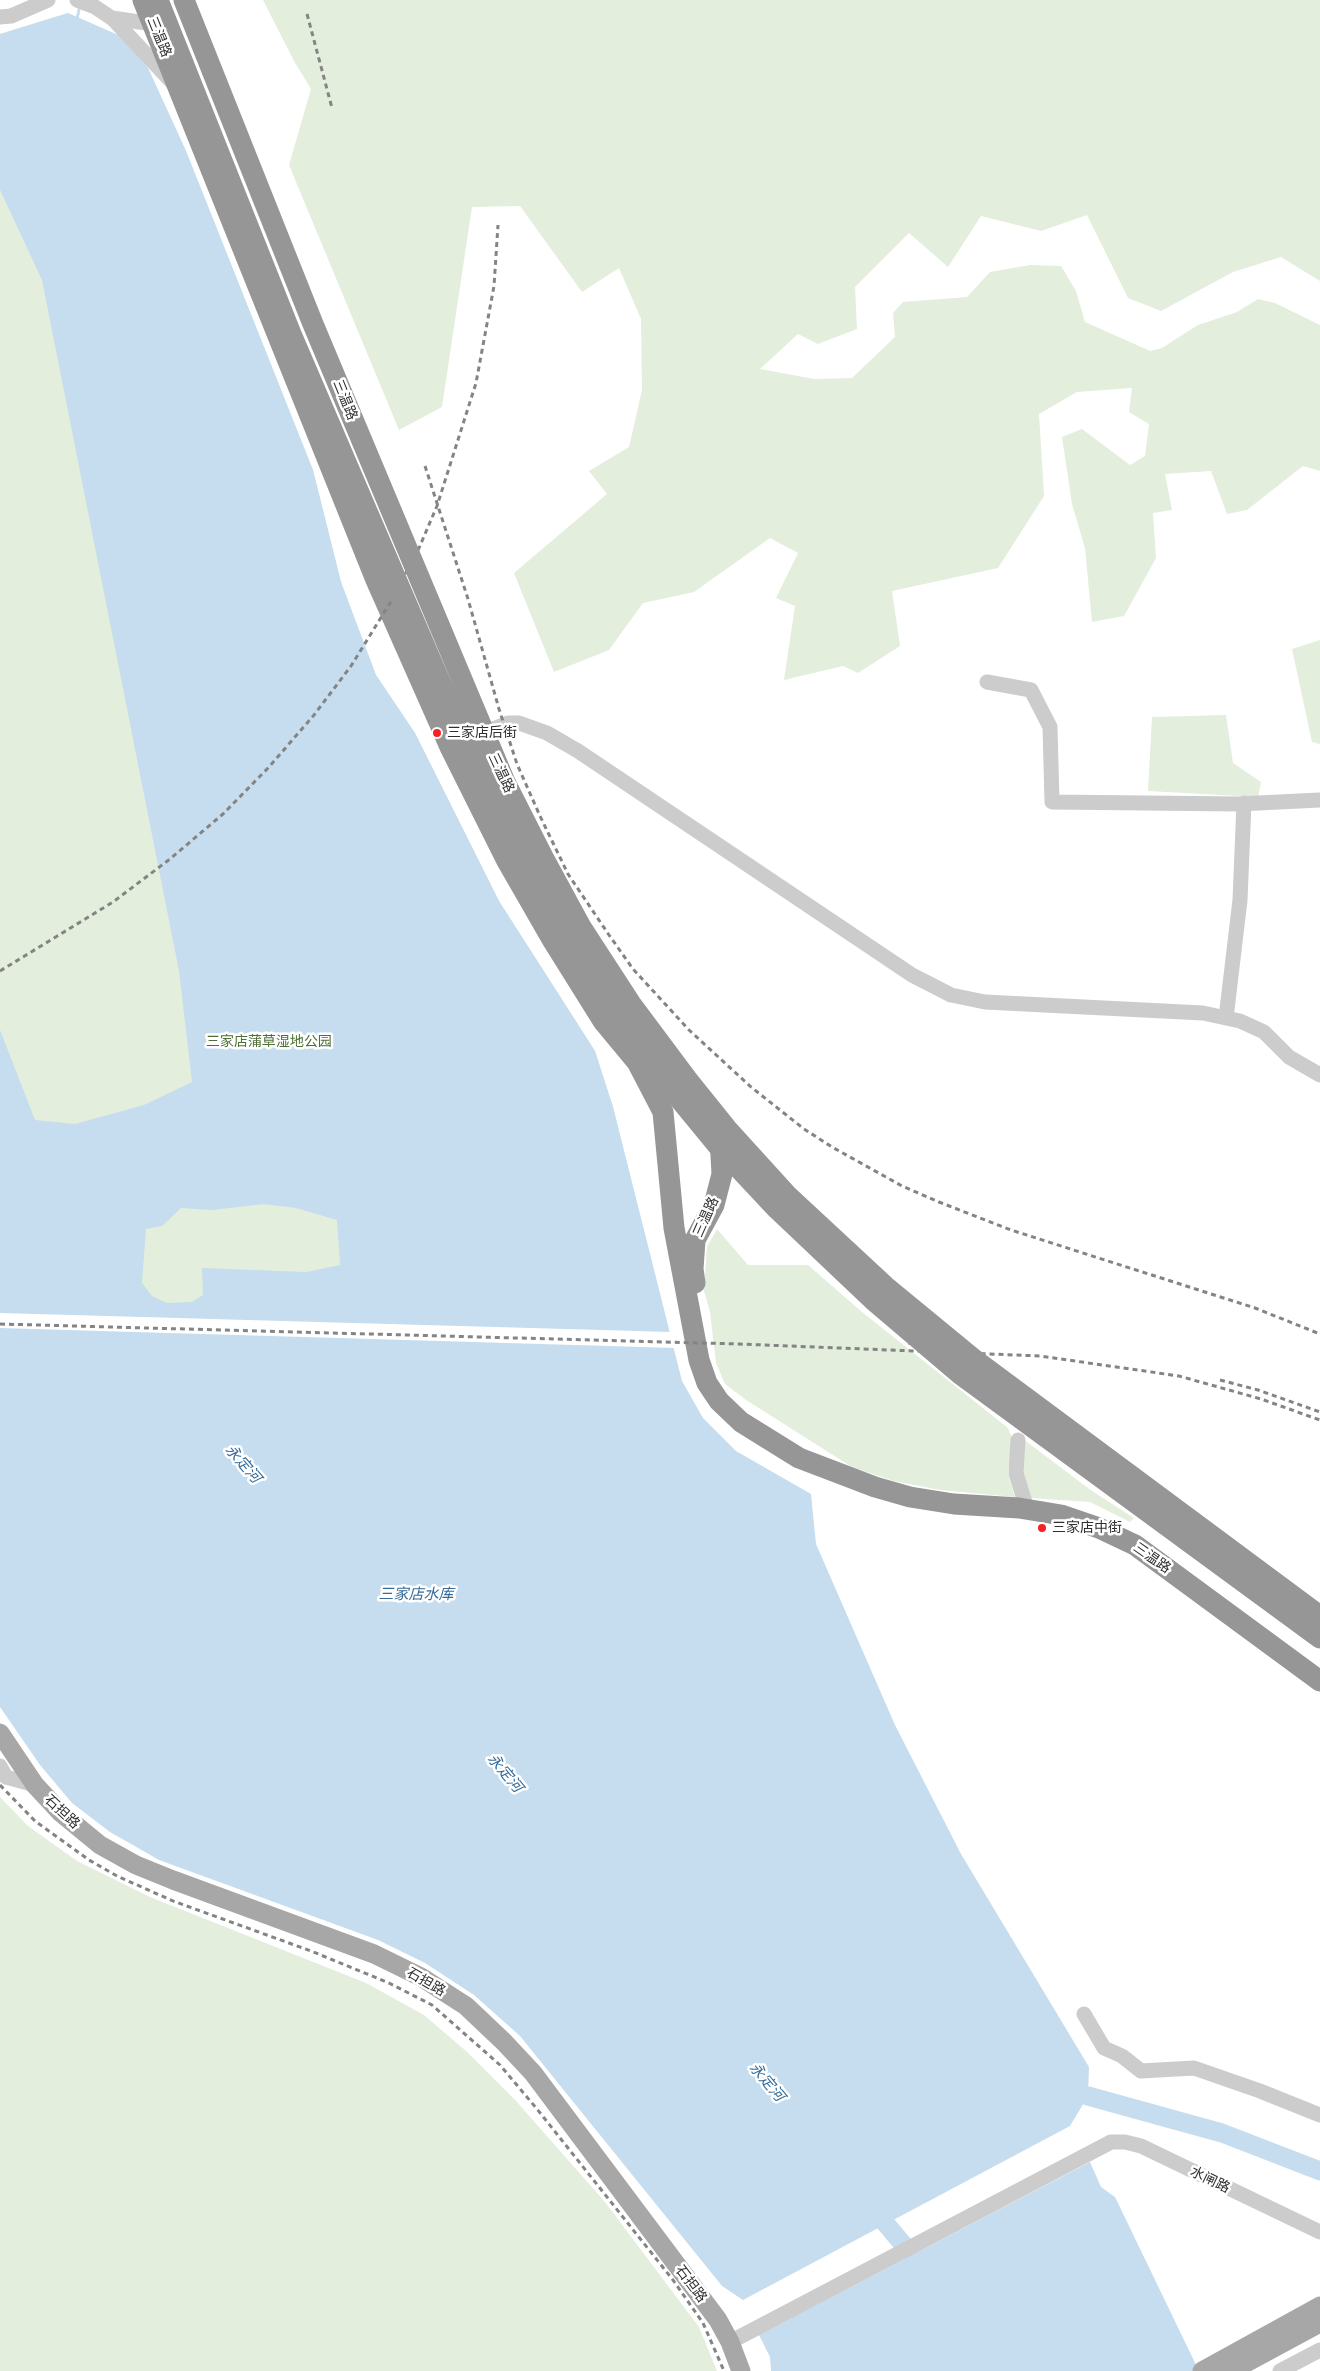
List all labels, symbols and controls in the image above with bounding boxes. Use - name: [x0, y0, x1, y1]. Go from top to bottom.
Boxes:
- street label: 三温路: [143, 14, 175, 60]
- street label: 三温路: [329, 377, 361, 423]
- place label: 三家店后街: [447, 725, 517, 741]
- marker: 三家店后街: [431, 727, 443, 739]
- street label: 三温路: [485, 750, 517, 796]
- park label: 三家店蒲草湿地公园: [206, 1034, 332, 1050]
- street label: 三温路: [690, 1194, 722, 1240]
- water label: 永定河: [221, 1441, 265, 1487]
- place label: 三家店中街: [1052, 1520, 1122, 1536]
- marker: 三家店中街: [1036, 1522, 1048, 1534]
- street label: 三温路: [1130, 1539, 1174, 1577]
- water label: 三家店水库: [379, 1585, 453, 1603]
- water label: 永定河: [484, 1750, 526, 1796]
- street label: 石担路: [41, 1792, 83, 1832]
- street label: 石担路: [404, 1964, 448, 2000]
- water label: 永定河: [746, 2059, 788, 2105]
- street label: 水闸路: [1187, 2163, 1233, 2197]
- street label: 石担路: [672, 2262, 710, 2306]

